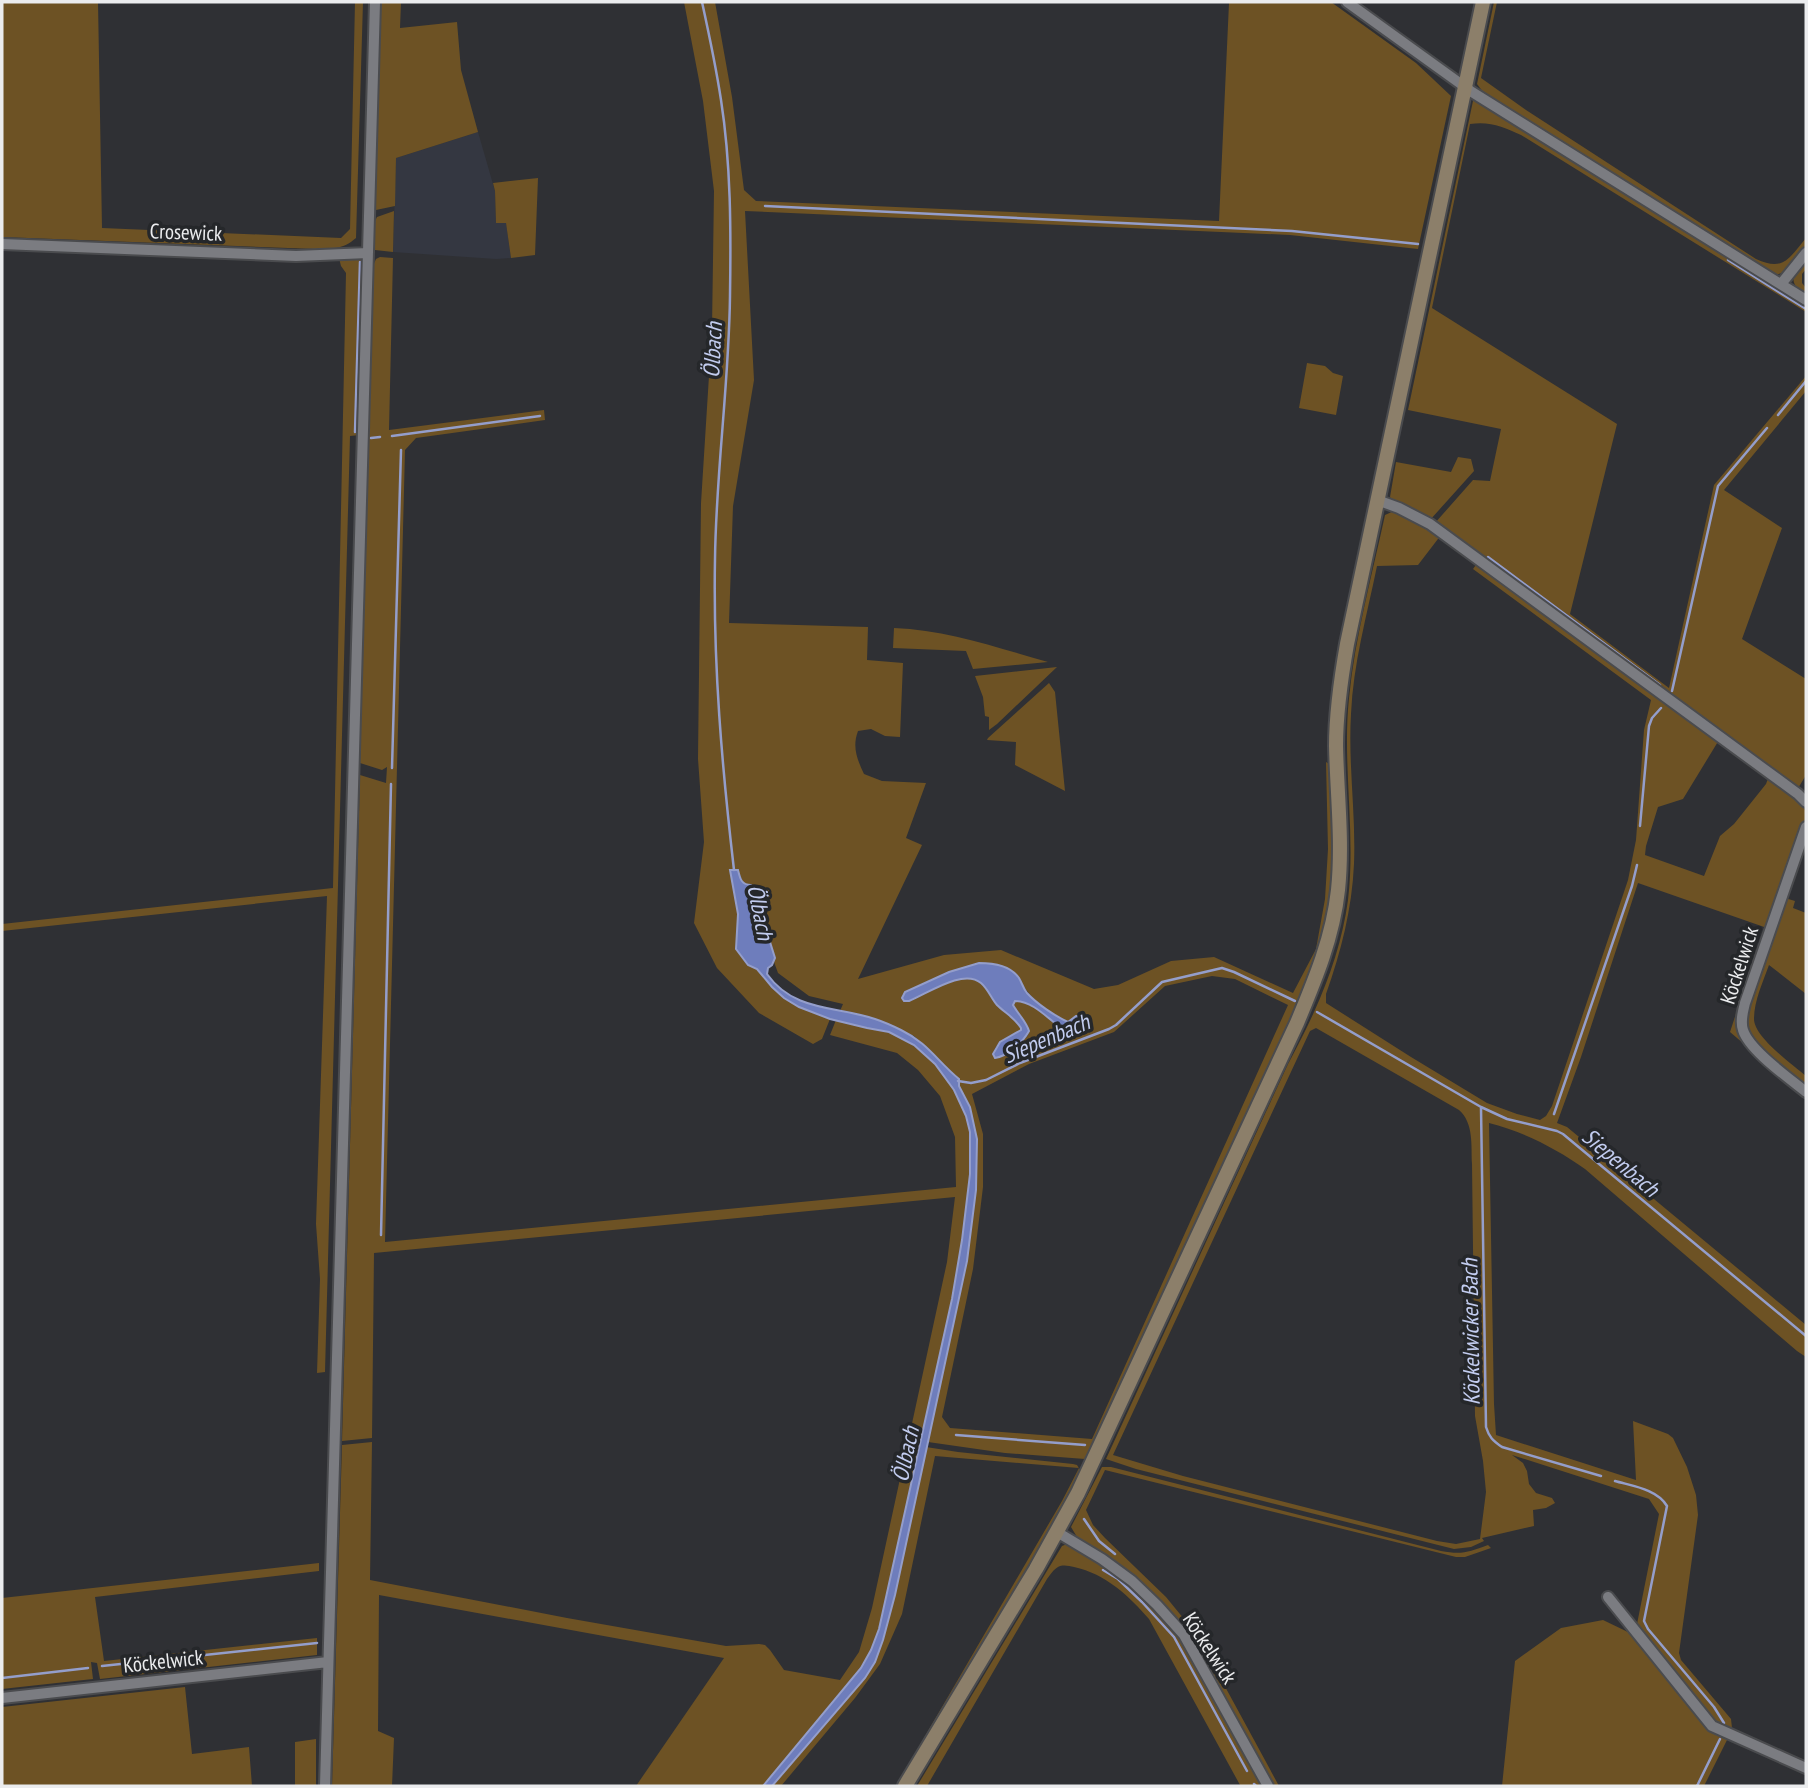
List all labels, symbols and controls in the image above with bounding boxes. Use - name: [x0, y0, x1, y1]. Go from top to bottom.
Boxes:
- street label: Crosewick: [149, 217, 223, 247]
- water label: Ölbach: [696, 320, 728, 378]
- water label: Ölbach: [741, 882, 781, 944]
- street label: Köckelwick: [1714, 923, 1764, 1007]
- water label: Siepenbach: [998, 1006, 1095, 1069]
- water label: Siepenbach: [1577, 1122, 1667, 1204]
- water label: Köckelwicker Bach: [1454, 1257, 1486, 1406]
- water label: Ölbach: [885, 1422, 925, 1484]
- street label: Köckelwick: [1177, 1607, 1243, 1689]
- street label: Köckelwick: [122, 1643, 204, 1679]

